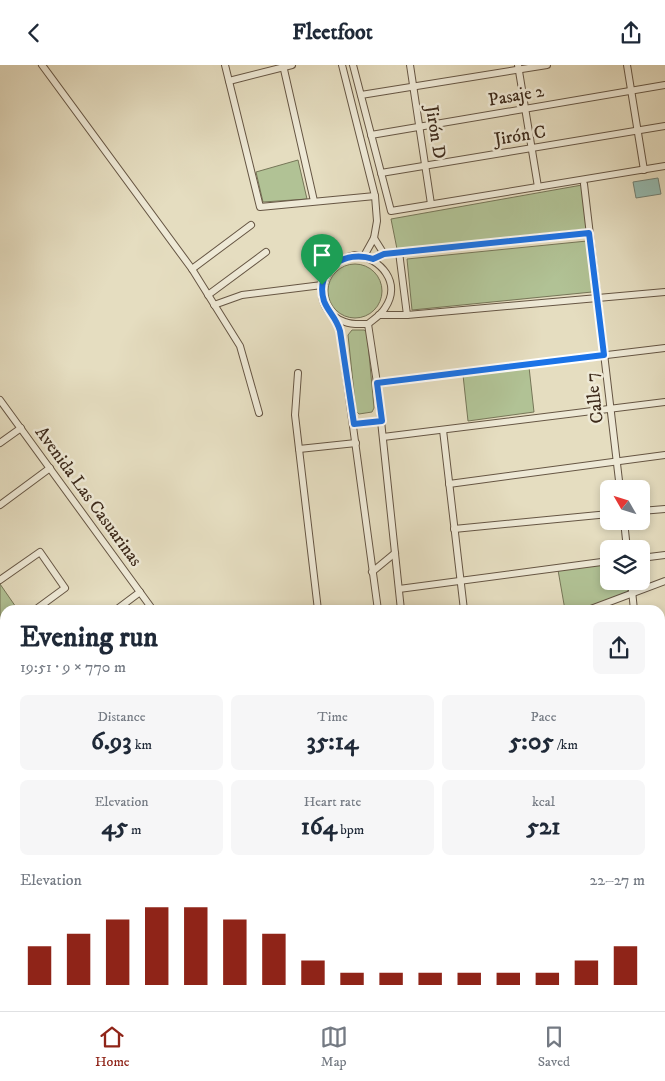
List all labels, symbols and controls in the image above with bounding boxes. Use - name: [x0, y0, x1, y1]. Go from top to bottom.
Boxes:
- icon: back: [20, 19, 48, 47]
- text: Fleetfoot: [292, 19, 373, 46]
- icon: share: [617, 19, 645, 47]
- street label: Pasaje 2: [487, 80, 546, 112]
- street label: Jirón D: [420, 102, 450, 160]
- street label: Jirón C: [491, 121, 548, 151]
- pin: [301, 234, 343, 285]
- icon: arrive: [308, 241, 336, 269]
- street label: Calle 7: [581, 371, 609, 425]
- street label: Avenida Las Casuarinas: [30, 422, 146, 571]
- north arrow: [600, 480, 650, 530]
- map controls: [600, 480, 650, 590]
- button: layers: [600, 540, 650, 590]
- text: Evening run: [20, 620, 158, 655]
- button: share: [593, 622, 645, 674]
- text: 19:51 · 9 × 770 m: [20, 657, 126, 677]
- text: Distance: [97, 708, 146, 726]
- text: Time: [317, 708, 348, 726]
- text: Pace: [531, 708, 556, 726]
- text: 6.93: [91, 726, 132, 757]
- text: 35:14: [307, 726, 358, 757]
- text: 5:05: [509, 726, 554, 757]
- text: km: [132, 736, 152, 754]
- text: /km: [554, 736, 578, 754]
- text: Elevation: [94, 793, 149, 811]
- text: Heart rate: [304, 793, 361, 811]
- text: kcal: [532, 793, 555, 811]
- text: 45: [101, 811, 128, 842]
- text: 164: [301, 811, 337, 842]
- text: 521: [527, 811, 560, 842]
- text: m: [128, 821, 142, 839]
- text: bpm: [337, 821, 364, 839]
- text: Elevation: [20, 870, 82, 890]
- text: 22–27 m: [590, 870, 645, 890]
- tab: Home: [95, 1023, 130, 1071]
- tab: Map: [320, 1023, 348, 1071]
- tab: Saved: [538, 1023, 570, 1071]

